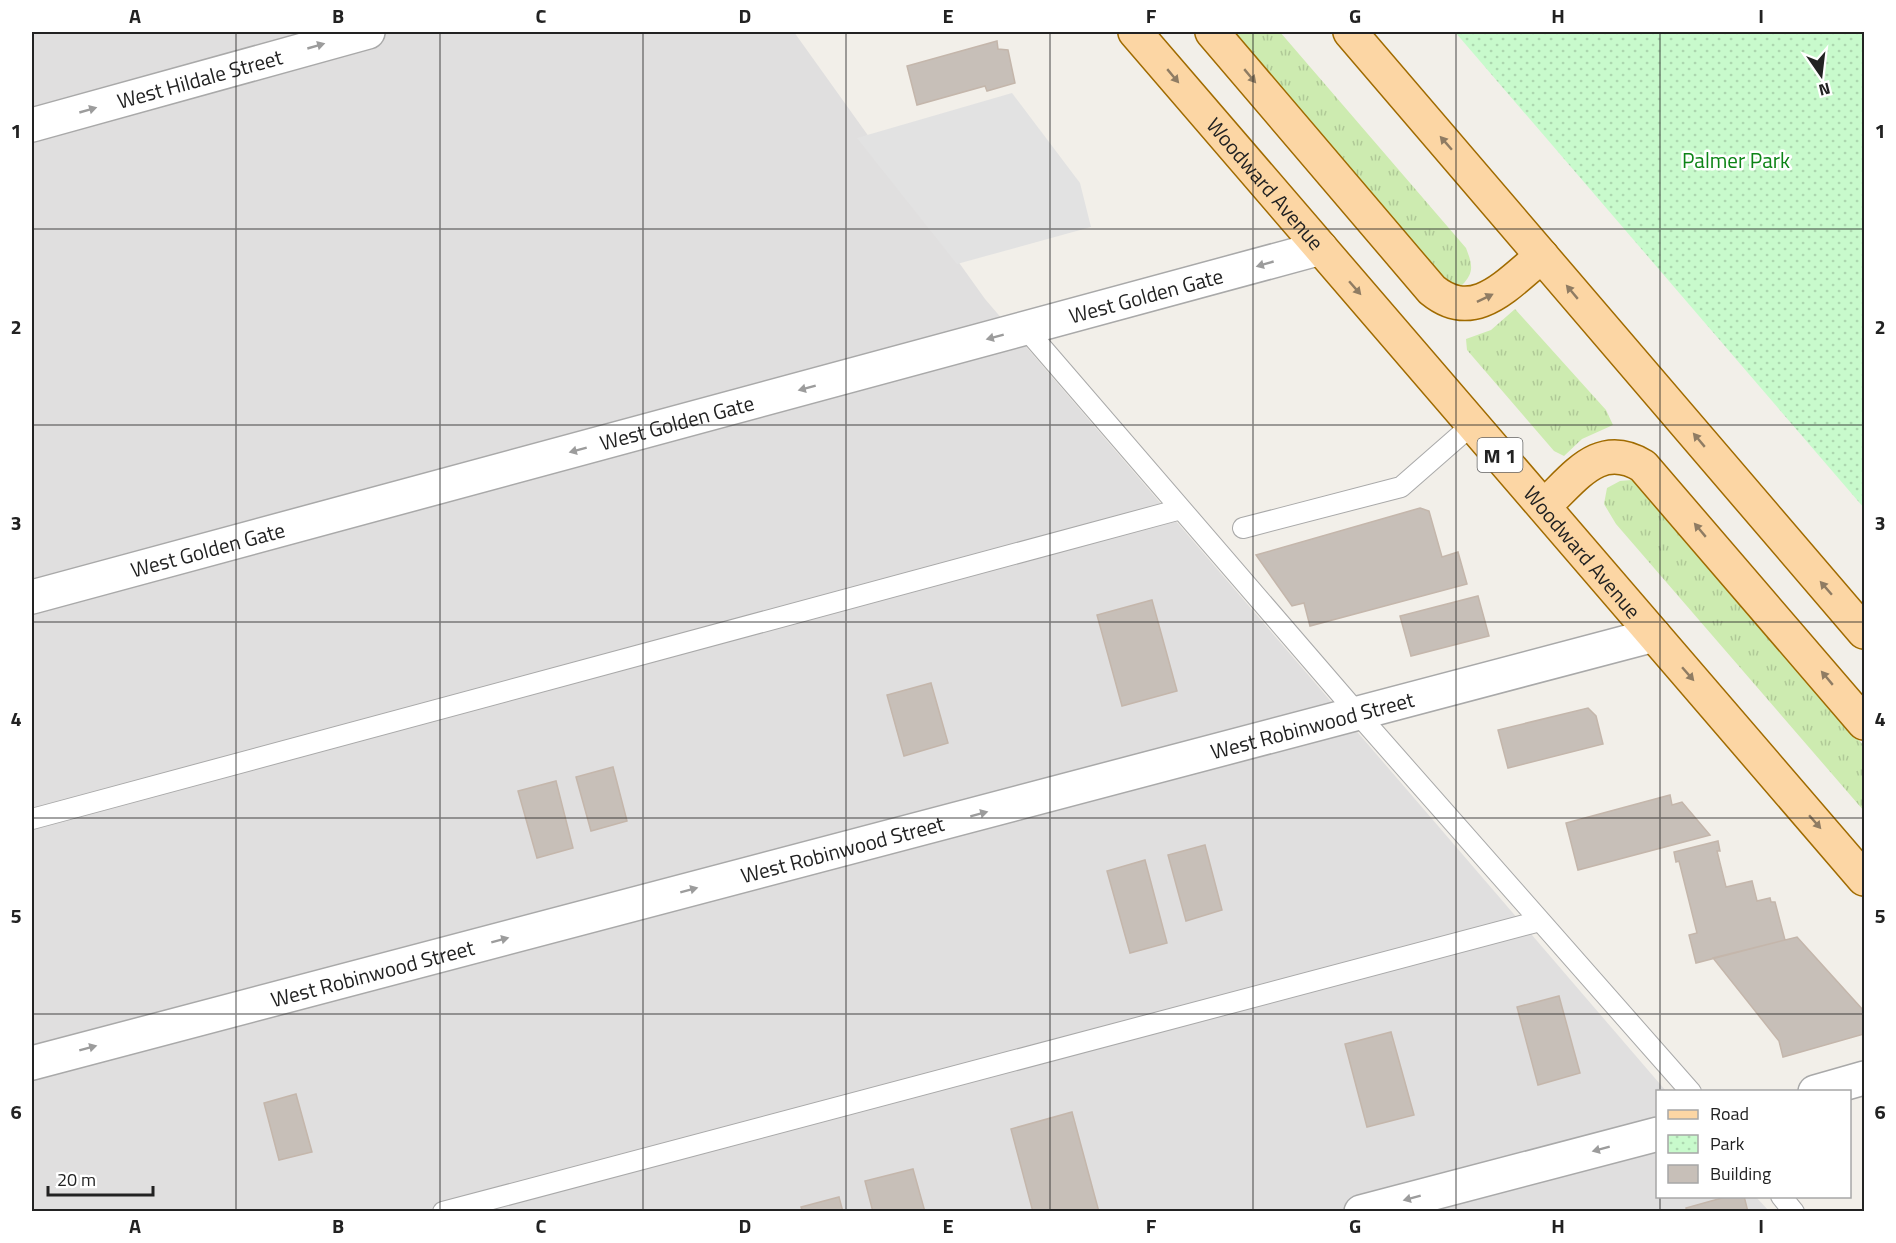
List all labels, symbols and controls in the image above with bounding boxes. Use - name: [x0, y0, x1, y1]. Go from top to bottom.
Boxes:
- text: A: [129, 0, 141, 31]
- text: B: [332, 0, 344, 31]
- text: C: [536, 0, 547, 31]
- text: D: [739, 0, 751, 31]
- text: E: [942, 0, 954, 31]
- text: F: [1146, 0, 1157, 31]
- text: G: [1349, 0, 1361, 31]
- text: H: [1551, 0, 1565, 31]
- text: I: [1758, 0, 1764, 31]
- street label: West Hildale Street: [113, 40, 287, 117]
- one-way arrow: [307, 41, 325, 50]
- north arrow: [1791, 45, 1851, 105]
- one-way arrow: [1166, 68, 1179, 83]
- one-way arrow: [1243, 68, 1256, 84]
- text: N: [1816, 77, 1833, 103]
- one-way arrow: [79, 104, 97, 114]
- street label: Woodward Avenue: [1199, 110, 1332, 257]
- text: 1: [10, 115, 22, 146]
- text: 1: [1874, 115, 1886, 146]
- one-way arrow: [1439, 135, 1452, 151]
- park label: Palmer Park: [1682, 144, 1790, 176]
- street label: West Golden Gate: [1065, 259, 1227, 332]
- one-way arrow: [1256, 260, 1274, 269]
- one-way arrow: [1348, 280, 1361, 295]
- one-way arrow: [1566, 285, 1579, 300]
- one-way arrow: [1476, 293, 1493, 303]
- text: 2: [10, 311, 22, 342]
- text: 2: [1874, 311, 1886, 342]
- one-way arrow: [986, 333, 1004, 342]
- one-way arrow: [798, 384, 816, 393]
- street label: West Golden Gate: [596, 386, 757, 459]
- one-way arrow: [1693, 433, 1706, 448]
- road number: M 1: [1478, 438, 1522, 472]
- one-way arrow: [569, 445, 588, 455]
- street label: Woodward Avenue: [1516, 478, 1649, 625]
- text: 3: [10, 507, 22, 538]
- text: 3: [1874, 507, 1886, 538]
- street label: West Golden Gate: [127, 513, 288, 586]
- one-way arrow: [1694, 523, 1707, 538]
- one-way arrow: [1820, 581, 1833, 596]
- one-way arrow: [1681, 666, 1694, 681]
- one-way arrow: [1820, 670, 1833, 686]
- street label: West Robinwood Street: [1207, 683, 1418, 767]
- text: 4: [10, 703, 22, 734]
- text: 4: [1874, 703, 1886, 734]
- street label: West Robinwood Street: [737, 807, 948, 891]
- one-way arrow: [970, 808, 988, 818]
- one-way arrow: [1808, 814, 1821, 829]
- one-way arrow: [680, 885, 698, 894]
- text: 5: [10, 900, 22, 931]
- text: 5: [1874, 900, 1886, 931]
- street label: West Robinwood Street: [267, 931, 478, 1015]
- one-way arrow: [491, 934, 509, 944]
- one-way arrow: [79, 1043, 97, 1053]
- legend: [1656, 1090, 1851, 1198]
- text: 6: [10, 1096, 22, 1127]
- text: 6: [1874, 1096, 1886, 1127]
- text: Road: [1710, 1100, 1749, 1127]
- text: Park: [1710, 1130, 1745, 1157]
- one-way arrow: [1592, 1144, 1610, 1154]
- scale bar: [48, 1159, 153, 1197]
- text: Building: [1710, 1160, 1771, 1187]
- text: 20 m: [57, 1166, 96, 1193]
- one-way arrow: [1403, 1194, 1421, 1203]
- text: A: [129, 1210, 141, 1241]
- text: B: [332, 1210, 344, 1241]
- text: C: [536, 1210, 547, 1241]
- text: D: [739, 1210, 751, 1241]
- text: E: [942, 1210, 954, 1241]
- text: F: [1146, 1210, 1157, 1241]
- text: G: [1349, 1210, 1361, 1241]
- text: H: [1551, 1210, 1565, 1241]
- text: I: [1758, 1210, 1764, 1241]

